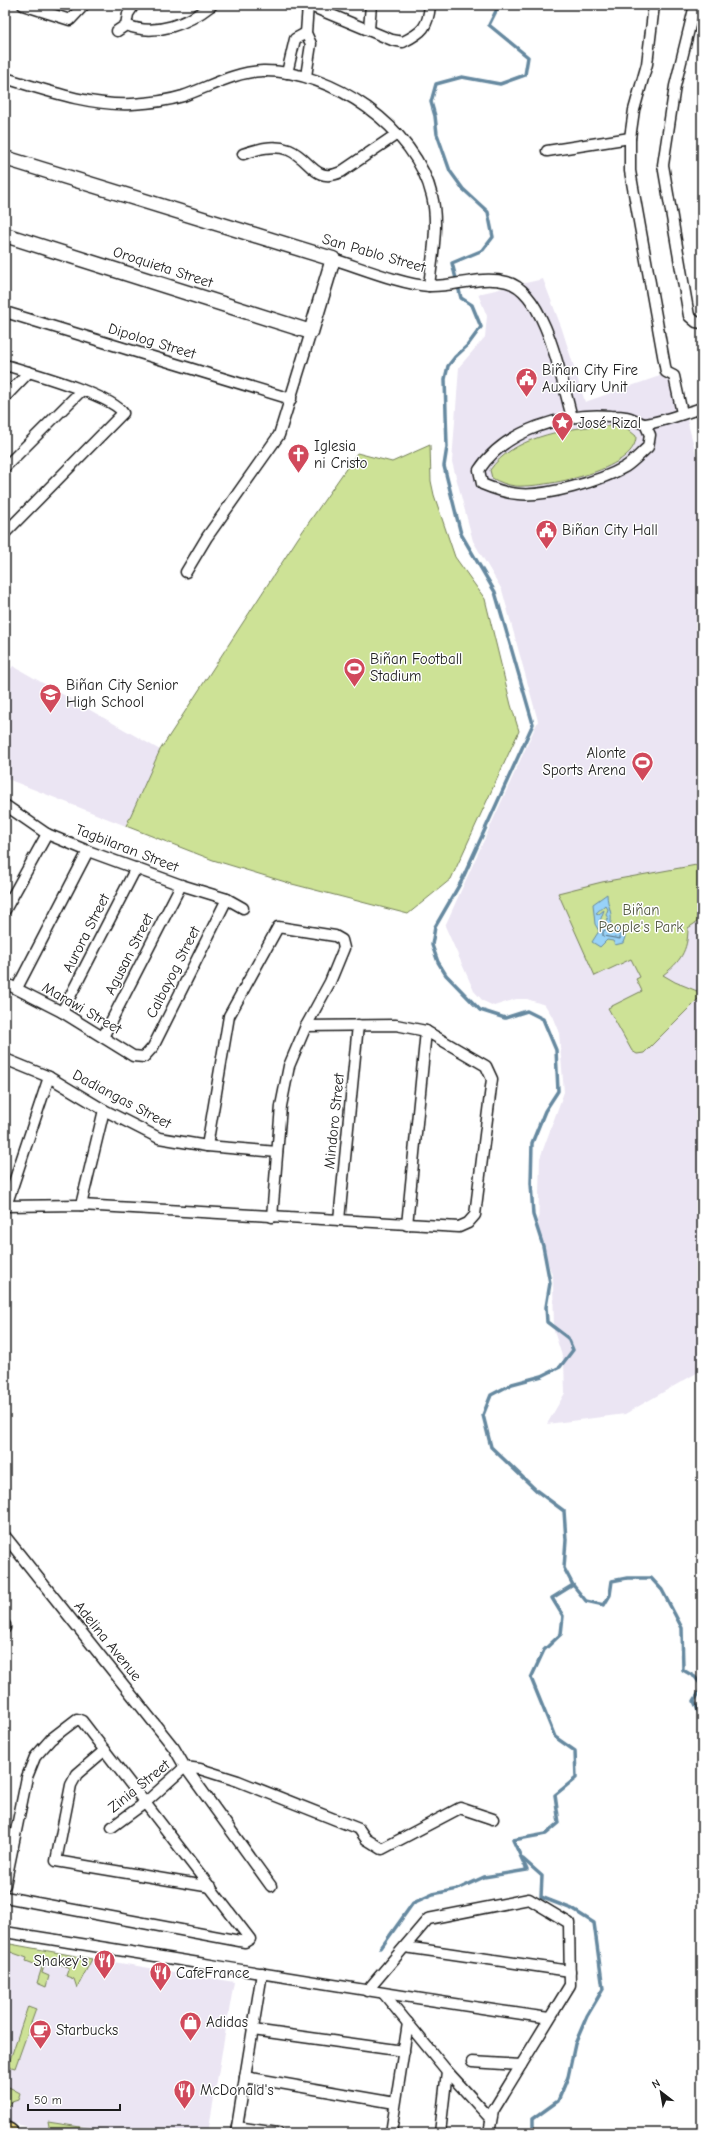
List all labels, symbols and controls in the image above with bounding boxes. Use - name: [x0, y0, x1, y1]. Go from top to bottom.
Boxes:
- street label: San Pablo Street: [320, 230, 428, 277]
- street label: Oroquieta Street: [111, 242, 216, 292]
- street label: Dipolog Street: [106, 319, 199, 363]
- place label: Biñan City Fire Auxiliary Unit: [542, 361, 638, 396]
- public building icon: Biñan City Fire Auxiliary Unit: [513, 366, 539, 399]
- place icon: José Rizal: [549, 410, 575, 443]
- place label: José Rizal: [578, 414, 641, 432]
- place label: Iglesia ni Cristo: [314, 437, 367, 472]
- church icon: Iglesia ni Cristo: [285, 442, 311, 475]
- public building icon: Biñan City Hall: [534, 517, 560, 550]
- place label: Biñan City Hall: [562, 521, 658, 539]
- place label: Biñan Football Stadium: [370, 650, 462, 685]
- sports icon: Biñan Football Stadium: [341, 655, 367, 688]
- place label: Biñan City Senior High School: [66, 676, 178, 711]
- school or university icon: Biñan City Senior High School: [38, 681, 64, 714]
- place label: Alonte Sports Arena: [542, 744, 626, 779]
- sports icon: Alonte Sports Arena: [629, 749, 655, 782]
- street label: Tagbilaran Street: [73, 820, 182, 876]
- street label: Aurora Street: [58, 890, 114, 975]
- park label: Biñan People's Park: [599, 901, 684, 936]
- street label: Agusan Street: [101, 910, 158, 998]
- street label: Calbayog Street: [142, 922, 204, 1021]
- street label: Marawi Street: [39, 978, 126, 1038]
- street label: Dadiangas Street: [70, 1065, 175, 1133]
- street label: Mindoro Street: [320, 1071, 348, 1170]
- street label: Adelina Avenue: [70, 1597, 146, 1685]
- street label: Zinia Street: [105, 1755, 174, 1816]
- restaurant icon: Shakey's: [91, 1948, 117, 1981]
- place label: Shakey's: [34, 1952, 88, 1970]
- restaurant icon: CafeFrance: [147, 1960, 173, 1993]
- place label: CafeFrance: [176, 1964, 250, 1982]
- shop icon: Adidas: [178, 2009, 204, 2042]
- place label: Adidas: [206, 2013, 248, 2031]
- cafe icon: Starbucks: [28, 2017, 54, 2050]
- place label: Starbucks: [56, 2021, 118, 2039]
- north arrow: [641, 2072, 681, 2112]
- text: N: [650, 2076, 663, 2091]
- restaurant icon: McDonald's: [171, 2077, 197, 2110]
- place label: McDonald's: [200, 2081, 274, 2099]
- scale bar: [28, 2086, 120, 2112]
- text: 50 m: [34, 2093, 62, 2107]

